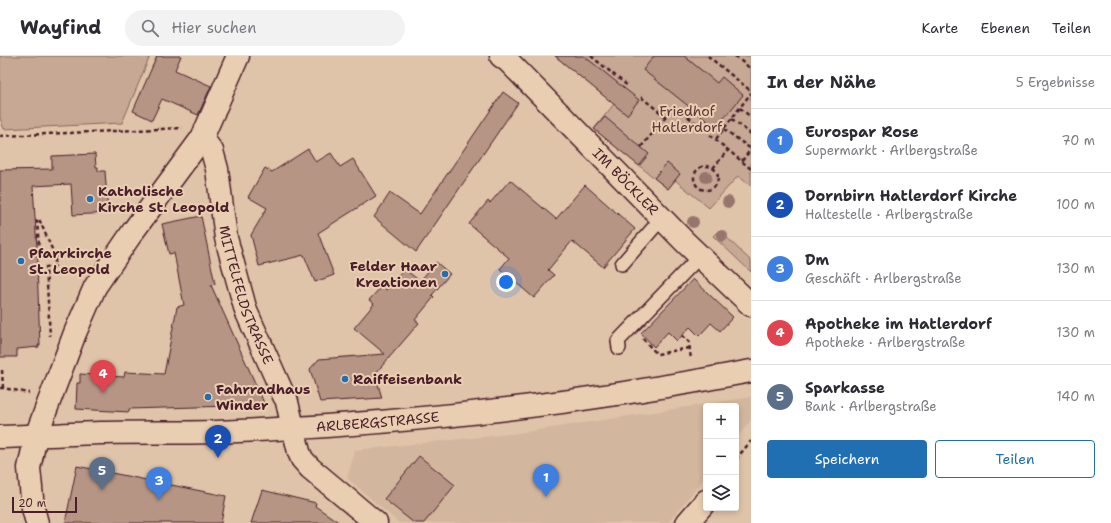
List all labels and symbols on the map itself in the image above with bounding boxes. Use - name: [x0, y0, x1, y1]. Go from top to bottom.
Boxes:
- park label: Friedhof Hatlerdorf: [652, 102, 723, 136]
- street label: IM BÖCKLER: [589, 144, 663, 219]
- place label: Katholische Kirche St. Leopold: [98, 182, 230, 216]
- marker: Katholische Kirche St. Leopold: [85, 194, 95, 204]
- street label: MITTELFELDSTRASSE: [215, 225, 278, 367]
- place label: Pfarrkirche St. Leopold: [29, 244, 112, 278]
- marker: Pfarrkirche St. Leopold: [16, 256, 26, 266]
- place label: Felder Haar Kreationen: [350, 257, 437, 291]
- marker: Felder Haar Kreationen: [440, 269, 450, 279]
- your location: [496, 272, 516, 292]
- pin: 4: [90, 360, 116, 393]
- place label: Raiffeisenbank: [353, 370, 462, 388]
- marker: Raiffeisenbank: [340, 374, 350, 384]
- place label: Fahrradhaus Winder: [216, 380, 310, 414]
- marker: Fahrradhaus Winder: [203, 392, 213, 402]
- street label: ARLBERGSTRASSE: [315, 408, 440, 436]
- pin: 2: [205, 425, 231, 458]
- pin: 5: [89, 457, 115, 490]
- pin: 1: [533, 464, 559, 497]
- pin: 3: [146, 467, 172, 500]
- scale bar: [12, 495, 77, 514]

